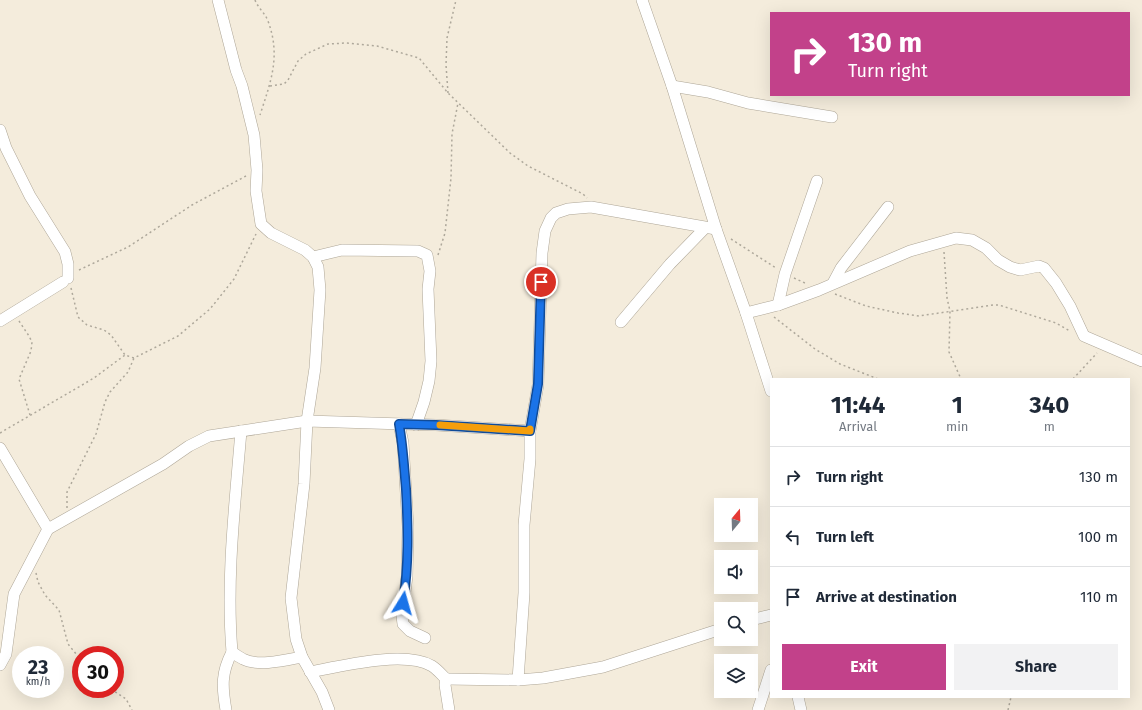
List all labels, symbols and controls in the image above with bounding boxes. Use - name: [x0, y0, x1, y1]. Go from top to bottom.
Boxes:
- text: 130 m: [848, 26, 922, 59]
- icon: right: [782, 28, 834, 80]
- text: Turn right: [848, 60, 928, 82]
- pin: [524, 265, 558, 299]
- icon: arrive: [530, 271, 552, 293]
- text: 11:44: [831, 391, 885, 419]
- text: 1: [952, 391, 963, 419]
- text: 340: [1029, 391, 1069, 419]
- text: Arrival: [839, 419, 877, 434]
- text: min: [946, 419, 968, 434]
- text: m: [1044, 419, 1055, 434]
- icon: right: [782, 466, 804, 488]
- text: Turn right: [816, 468, 883, 486]
- text: 130 m: [1079, 468, 1118, 486]
- north arrow: [714, 498, 758, 542]
- map controls: [714, 498, 758, 698]
- icon: left: [782, 526, 804, 548]
- text: Turn left: [816, 528, 874, 546]
- text: 100 m: [1078, 528, 1118, 546]
- button: sound: [714, 550, 758, 594]
- position arrow: [382, 582, 424, 624]
- icon: arrive: [782, 586, 804, 608]
- text: Arrive at destination: [816, 588, 957, 606]
- text: 110 m: [1080, 588, 1118, 606]
- button: search: [714, 602, 758, 646]
- button: Exit: [782, 644, 946, 690]
- button: Share: [954, 644, 1118, 690]
- speed limit sign: 30: [72, 646, 124, 698]
- button: layers: [714, 654, 758, 698]
- text: 23: [28, 655, 48, 679]
- text: km/h: [26, 676, 50, 688]

